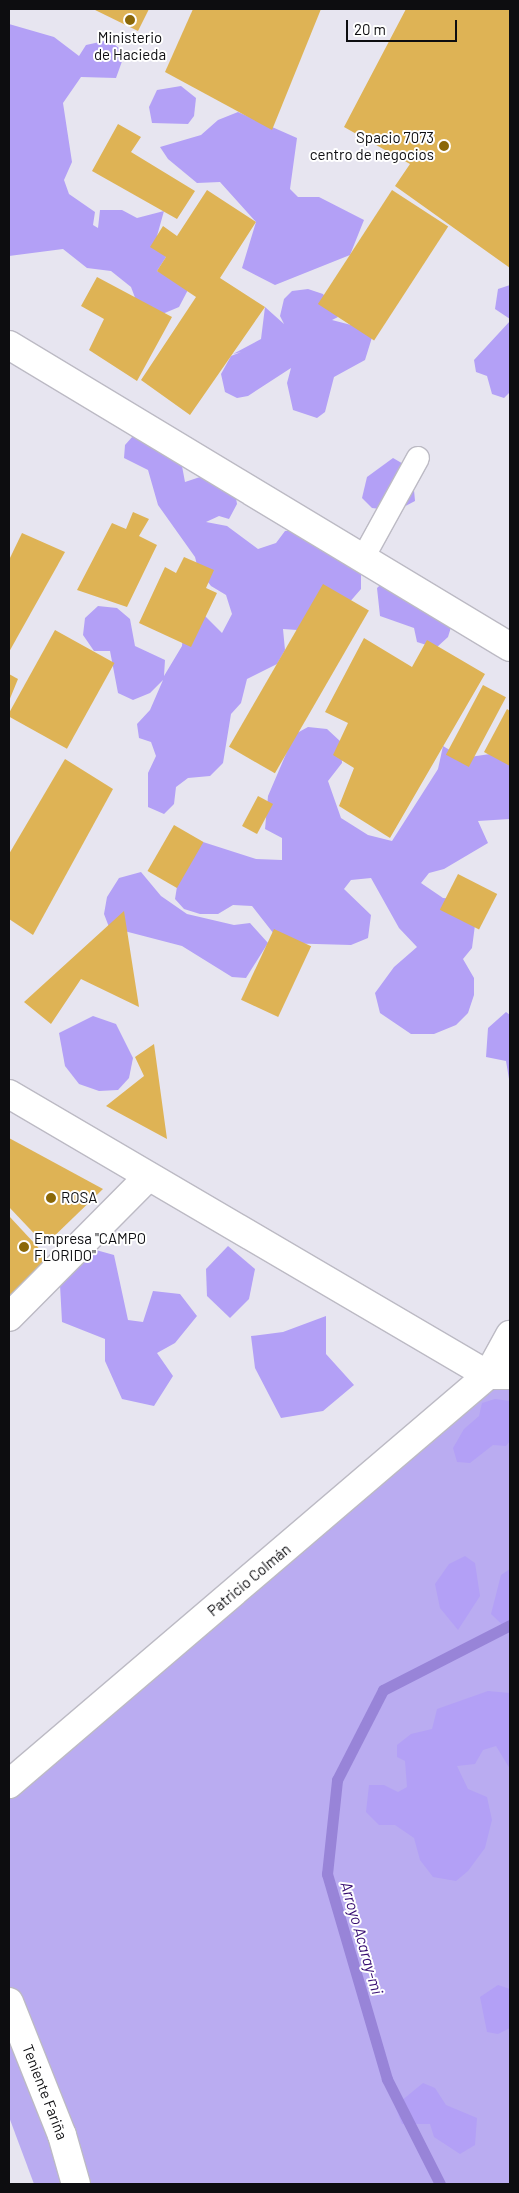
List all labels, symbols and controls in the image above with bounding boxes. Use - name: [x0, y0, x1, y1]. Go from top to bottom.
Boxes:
- scale bar: [349, 10, 460, 42]
- marker: Ministerio de Hacieda: [124, 14, 136, 26]
- text: 20 m: [354, 20, 386, 38]
- place label: Ministerio de Hacieda: [94, 28, 166, 63]
- place label: Spacio 7073 centro de negocios: [310, 128, 434, 163]
- marker: Spacio 7073 centro de negocios: [438, 140, 450, 152]
- place label: ROSA: [61, 1189, 97, 1207]
- marker: ROSA: [45, 1192, 57, 1204]
- place label: Empresa "CAMPO FLORIDO": [34, 1229, 146, 1264]
- marker: Empresa "CAMPO FLORIDO": [18, 1241, 30, 1253]
- street label: Patricio Colmán: [204, 1540, 294, 1620]
- water label: Arroyo Acaray-mi: [337, 1879, 387, 1997]
- street label: Teniente Fariña: [19, 2042, 71, 2142]

